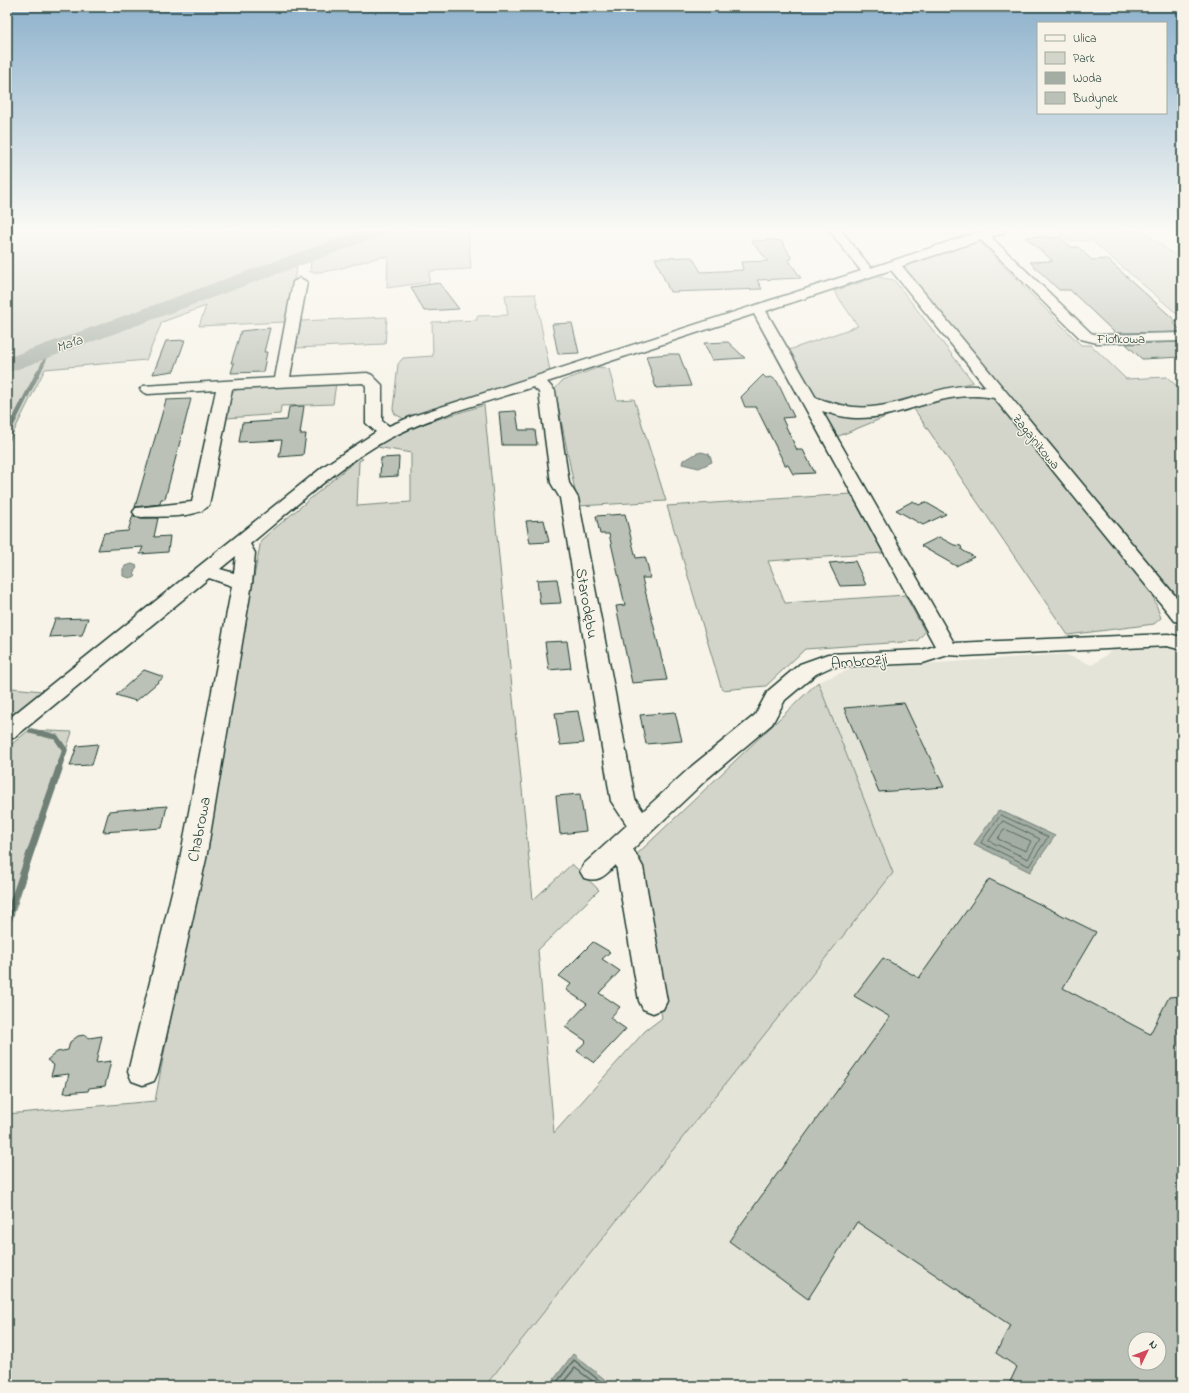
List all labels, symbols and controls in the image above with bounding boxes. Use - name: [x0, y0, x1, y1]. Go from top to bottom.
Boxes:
- legend: [1037, 22, 1167, 114]
- text: Ulica: [1073, 30, 1097, 48]
- text: Park: [1073, 50, 1095, 68]
- text: Woda: [1073, 70, 1102, 88]
- text: Budynek: [1072, 90, 1119, 109]
- water label: Mała: [53, 330, 86, 359]
- street label: Fiołkowa: [1096, 330, 1145, 349]
- street label: Zagajnikowa: [1007, 410, 1064, 474]
- street label: Starodębu: [568, 566, 604, 641]
- street label: Ambrozji: [830, 648, 889, 676]
- street label: Chabrowa: [182, 795, 218, 864]
- north arrow: [1127, 1331, 1167, 1371]
- text: N: [1145, 1337, 1162, 1353]

